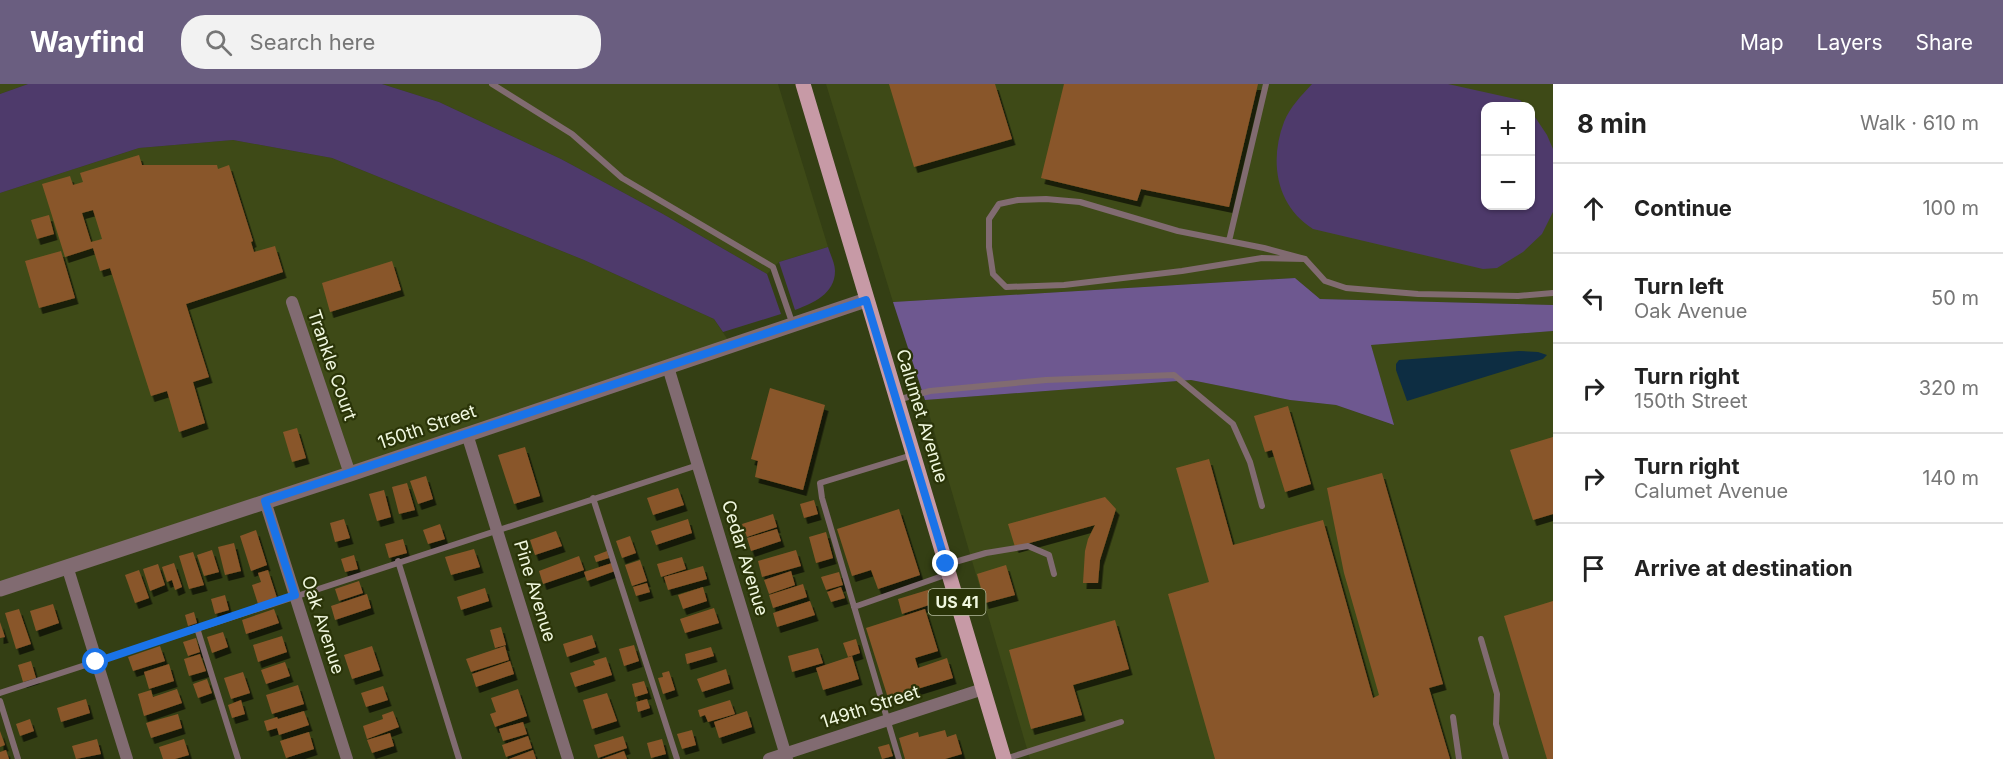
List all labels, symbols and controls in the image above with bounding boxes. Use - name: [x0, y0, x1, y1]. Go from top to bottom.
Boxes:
- search box: [181, 15, 601, 69]
- text: Wayfind: [30, 25, 145, 59]
- icon: search: [202, 26, 235, 59]
- text: Search here: [250, 29, 375, 55]
- text: Map: [1740, 30, 1784, 55]
- text: Layers: [1817, 30, 1883, 55]
- text: Share: [1916, 30, 1973, 55]
- map controls: [1481, 102, 1535, 210]
- button: +: [1481, 102, 1535, 156]
- text: 8 min: [1577, 108, 1647, 139]
- text: Walk · 610 m: [1860, 111, 1979, 135]
- button: −: [1481, 156, 1535, 210]
- icon: ahead: [1577, 192, 1610, 225]
- text: Continue: [1634, 195, 1732, 221]
- text: 100 m: [1922, 196, 1979, 220]
- text: Turn left: [1634, 273, 1724, 299]
- icon: left: [1577, 282, 1610, 315]
- text: 50 m: [1931, 286, 1979, 310]
- text: Oak Avenue: [1634, 299, 1747, 323]
- street label: Trankle Court: [304, 307, 361, 423]
- street label: Calumet Avenue: [892, 346, 953, 485]
- text: Turn right: [1634, 363, 1740, 389]
- icon: right: [1577, 372, 1610, 405]
- text: 320 m: [1919, 376, 1979, 400]
- text: 150th Street: [1634, 389, 1748, 413]
- street label: 150th Street: [375, 400, 479, 453]
- text: Turn right: [1634, 453, 1740, 479]
- icon: right: [1577, 462, 1610, 495]
- text: 140 m: [1922, 466, 1979, 490]
- text: Calumet Avenue: [1634, 479, 1788, 503]
- street label: Cedar Avenue: [718, 497, 773, 618]
- street label: Pine Avenue: [510, 537, 561, 644]
- route end: [932, 550, 958, 576]
- icon: arrive: [1577, 552, 1610, 585]
- text: Arrive at destination: [1634, 555, 1853, 581]
- street label: Oak Avenue: [298, 573, 349, 677]
- road number: US 41: [928, 589, 986, 615]
- route start: [82, 648, 108, 674]
- street label: 149th Street: [818, 681, 922, 732]

